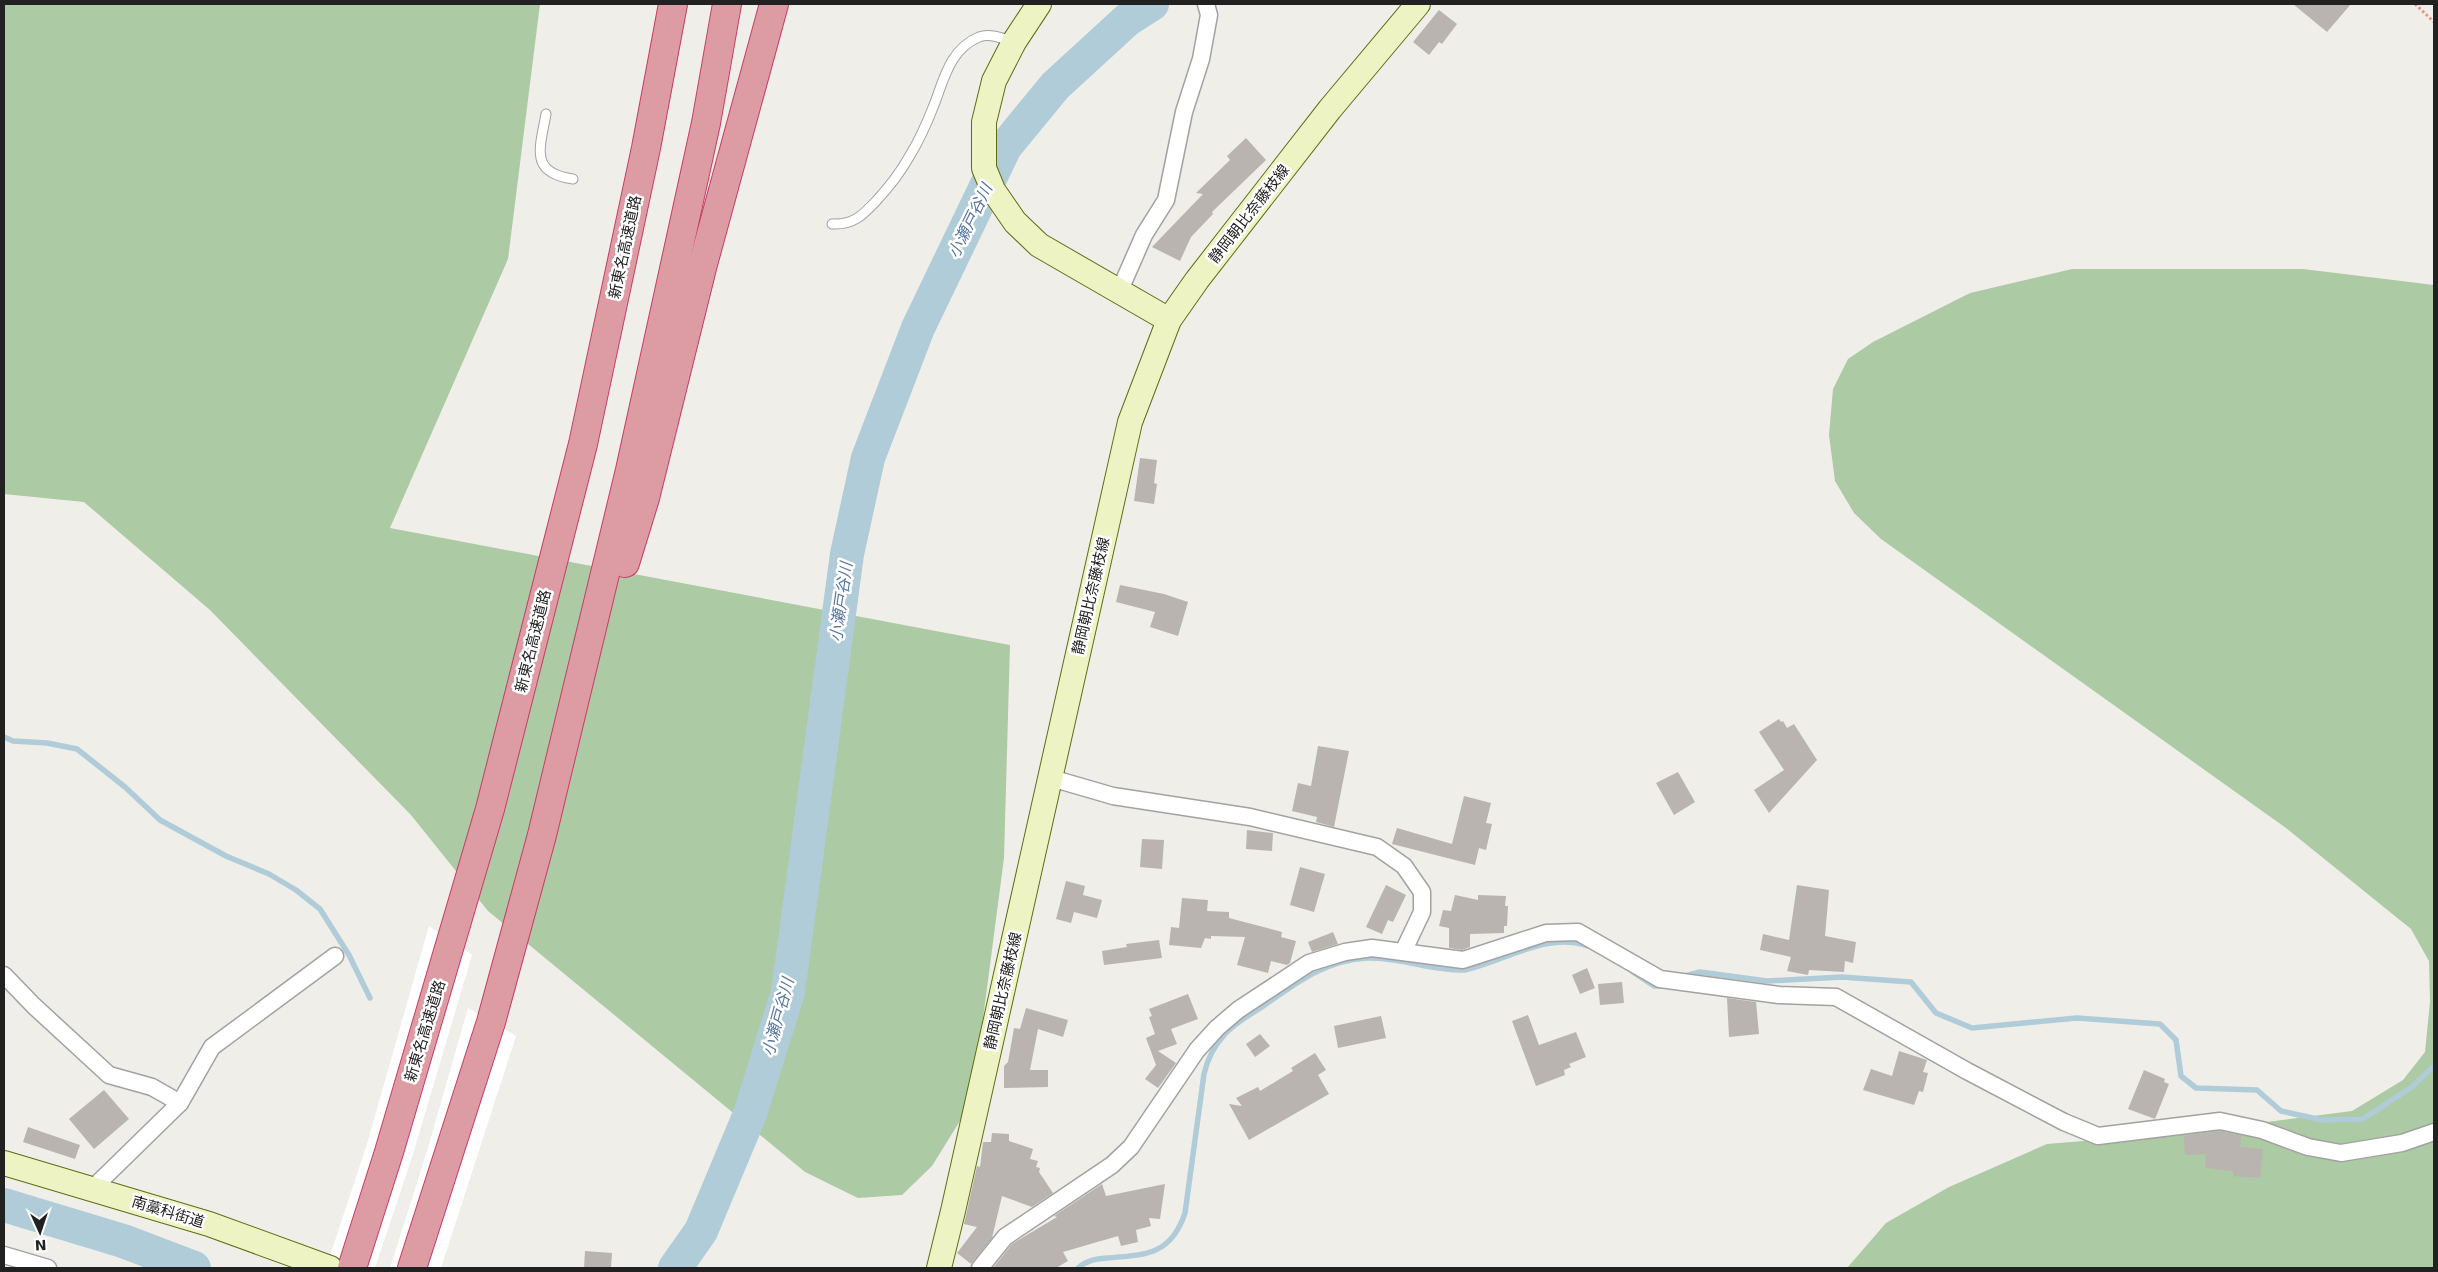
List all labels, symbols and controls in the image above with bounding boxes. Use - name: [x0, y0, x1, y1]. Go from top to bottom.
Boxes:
- street label: 静岡朝比奈藤枝線: [1205, 161, 1293, 267]
- water label: 小瀬戸谷川: [944, 179, 997, 261]
- street label: 新東名高速道路: [605, 194, 645, 300]
- street label: 静岡朝比奈藤枝線: [1069, 536, 1113, 656]
- water label: 小瀬戸谷川: [826, 559, 856, 643]
- street label: 新東名高速道路: [512, 588, 554, 694]
- street label: 静岡朝比奈藤枝線: [981, 931, 1025, 1051]
- water label: 小瀬戸谷川: [758, 974, 798, 1058]
- street label: 新東名高速道路: [401, 978, 449, 1084]
- street label: 南藁科街道: [129, 1192, 207, 1232]
- north arrow: [15, 1207, 65, 1257]
- text: N: [34, 1237, 47, 1253]

